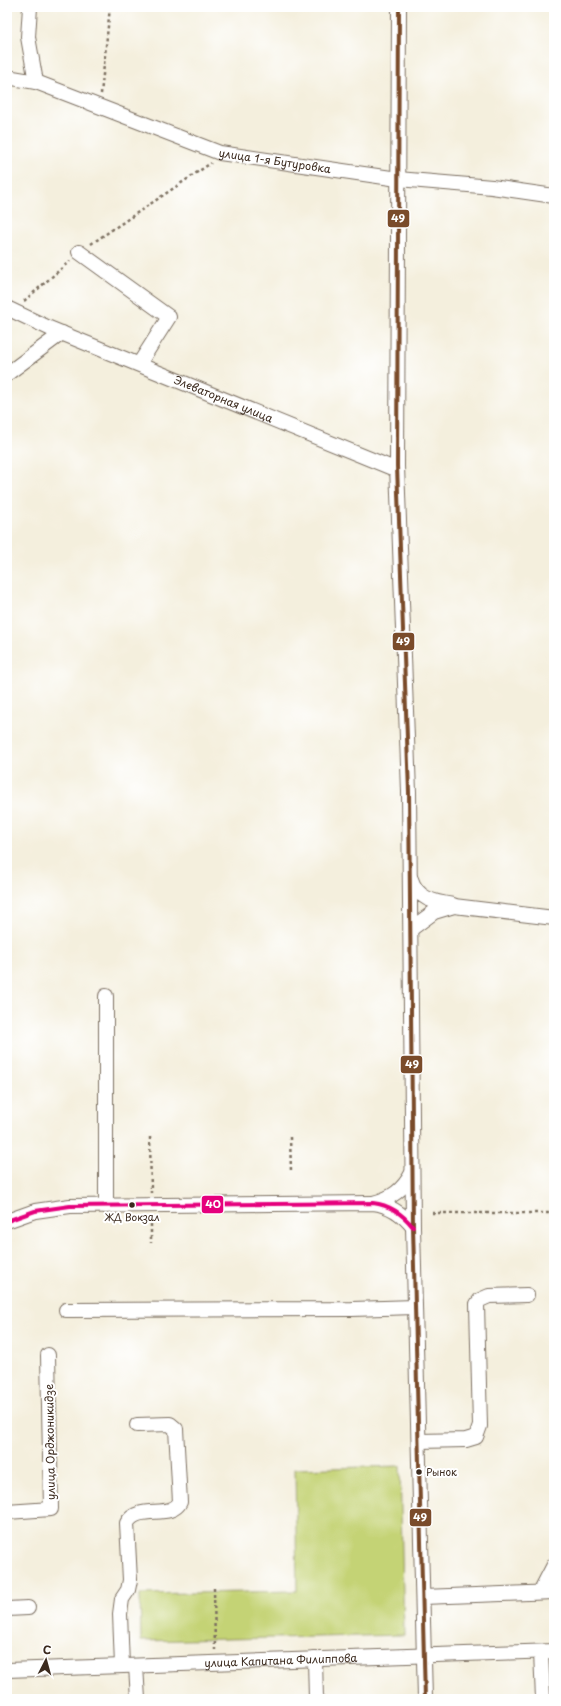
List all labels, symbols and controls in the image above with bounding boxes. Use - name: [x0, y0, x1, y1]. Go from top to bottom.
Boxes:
- street label: улица 1-я Бутуровка: [218, 144, 332, 177]
- line badge: 49: [387, 209, 410, 228]
- text: 49: [391, 209, 405, 226]
- street label: Элеваторная улица: [172, 371, 276, 427]
- line badge: 49: [392, 632, 415, 651]
- text: 49: [396, 632, 410, 649]
- line badge: 49: [400, 1055, 423, 1074]
- text: 49: [405, 1055, 419, 1072]
- line badge: 40: [201, 1195, 224, 1214]
- text: 40: [205, 1195, 221, 1212]
- marker: ЖД Вокзал: [127, 1200, 137, 1210]
- place label: ЖД Вокзал: [104, 1209, 160, 1224]
- street label: улица Орджоникидзе: [40, 1384, 59, 1500]
- place label: Рынок: [426, 1464, 457, 1479]
- marker: Рынок: [414, 1467, 424, 1477]
- line badge: 49: [409, 1508, 432, 1527]
- text: 49: [413, 1508, 427, 1525]
- north arrow: [26, 1640, 66, 1680]
- text: С: [42, 1641, 52, 1658]
- street label: улица Капитана Филиппова: [204, 1649, 358, 1671]

